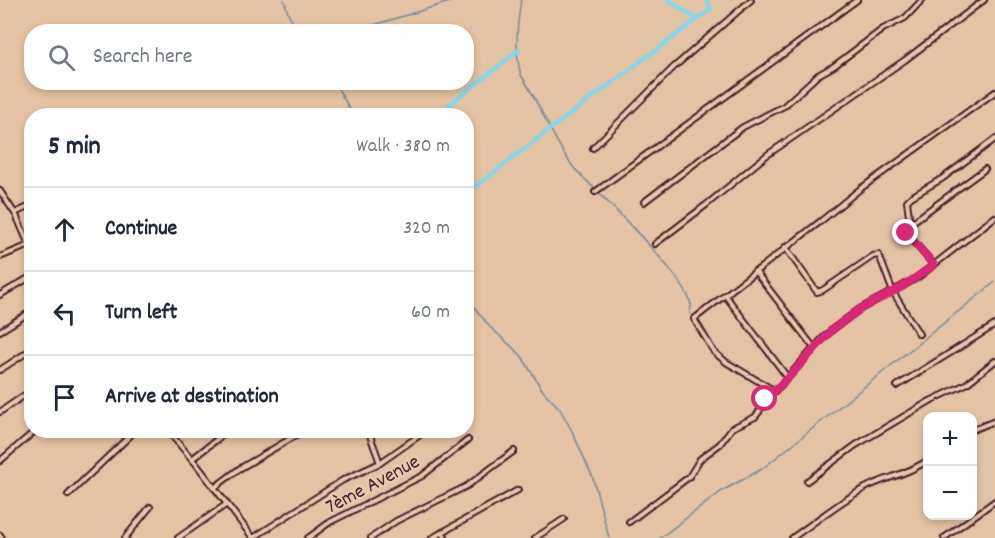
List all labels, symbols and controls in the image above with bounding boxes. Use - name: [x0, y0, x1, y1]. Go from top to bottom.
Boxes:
- search box: [24, 24, 474, 90]
- icon: search: [45, 41, 78, 74]
- text: Search here: [93, 42, 192, 73]
- text: 5 min: [48, 129, 101, 166]
- text: Walk · 380 m: [356, 133, 450, 161]
- icon: ahead: [48, 213, 81, 246]
- text: Continue: [105, 214, 177, 245]
- text: 320 m: [403, 215, 450, 243]
- route end: [892, 219, 918, 245]
- icon: left: [48, 297, 81, 330]
- text: Turn left: [105, 298, 177, 329]
- text: 60 m: [411, 299, 450, 327]
- icon: arrive: [48, 381, 81, 414]
- text: Arrive at destination: [105, 382, 279, 413]
- route start: [751, 385, 777, 411]
- map controls: [923, 412, 977, 520]
- button: +: [923, 412, 977, 466]
- street label: 7ème Avenue: [321, 448, 426, 523]
- button: −: [923, 466, 977, 520]

